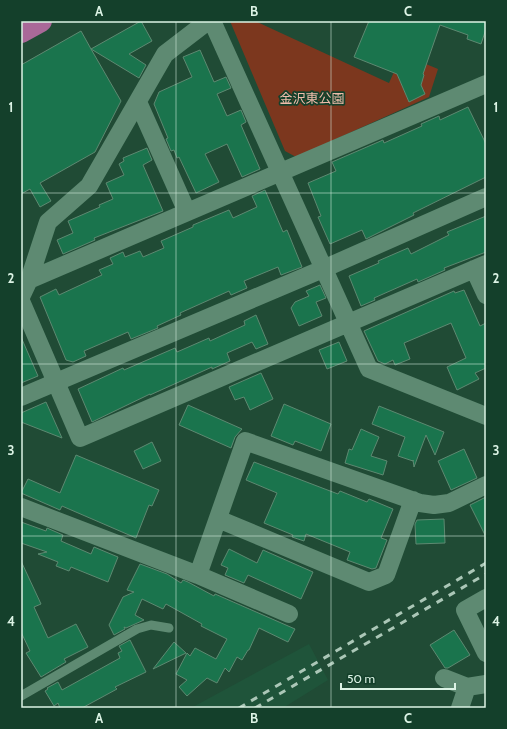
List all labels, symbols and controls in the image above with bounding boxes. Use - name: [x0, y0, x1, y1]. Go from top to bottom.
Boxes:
- text: A: [95, 3, 104, 19]
- text: B: [250, 3, 258, 19]
- text: C: [404, 3, 412, 19]
- park label: 金沢東公園: [279, 90, 345, 106]
- text: 1: [9, 99, 13, 115]
- text: 1: [494, 99, 498, 115]
- text: 2: [8, 270, 15, 286]
- text: 2: [493, 270, 500, 286]
- text: 3: [7, 442, 15, 458]
- text: 3: [492, 442, 500, 458]
- text: 4: [7, 613, 15, 629]
- text: 4: [492, 613, 500, 629]
- scale bar: [341, 665, 455, 691]
- text: 50 m: [347, 671, 375, 686]
- text: A: [95, 710, 104, 726]
- text: B: [250, 710, 258, 726]
- text: C: [404, 710, 412, 726]

